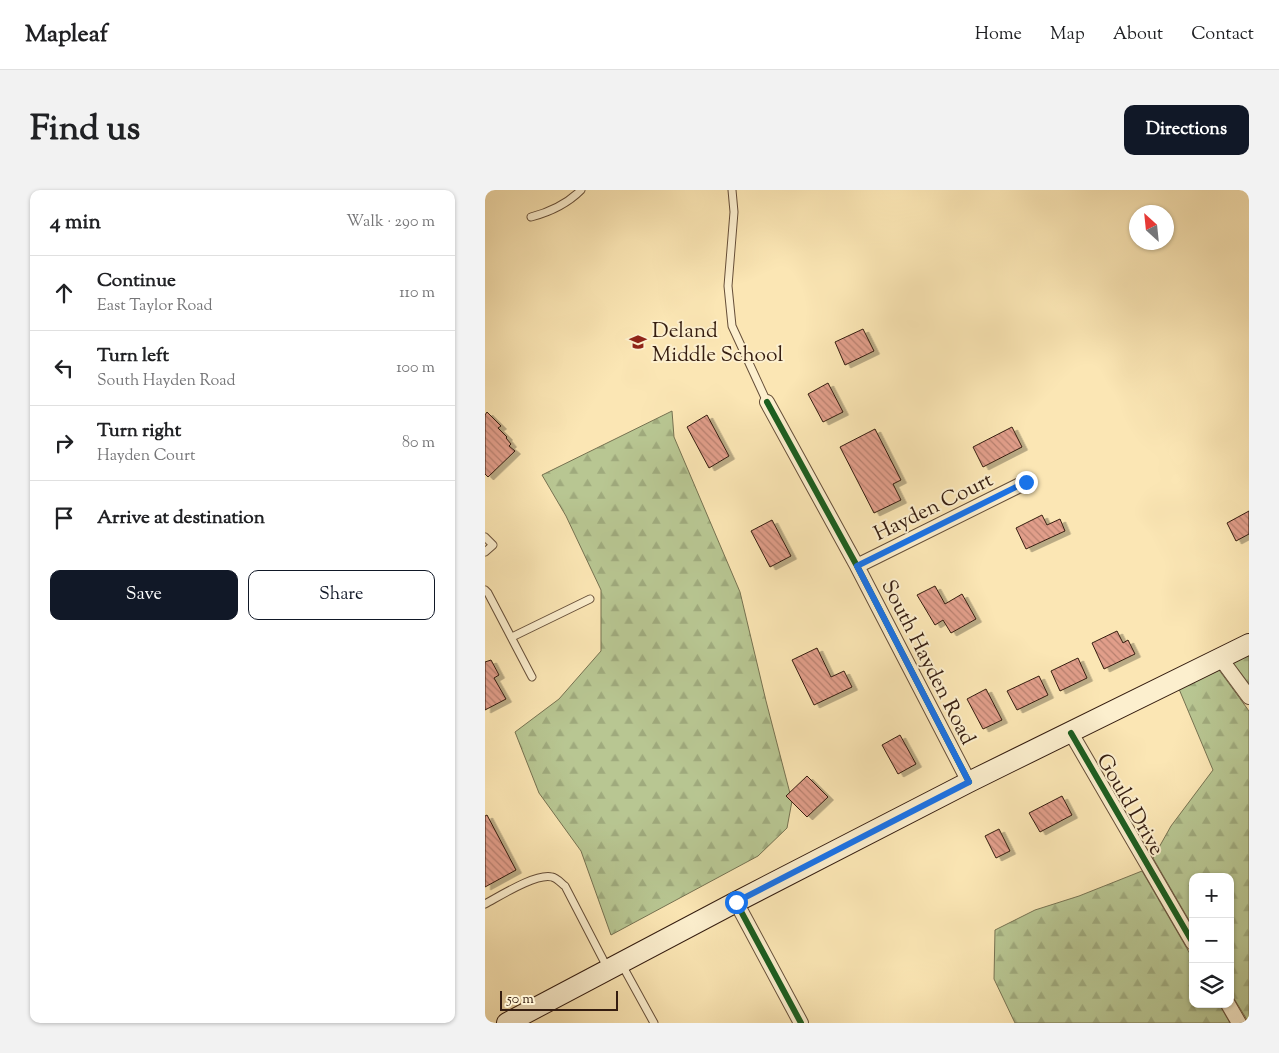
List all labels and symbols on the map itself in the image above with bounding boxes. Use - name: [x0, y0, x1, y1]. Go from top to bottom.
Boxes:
- north arrow: [1129, 205, 1174, 250]
- place label: Deland Middle School: [652, 317, 783, 371]
- school or university icon: Deland Middle School: [628, 332, 648, 352]
- street label: Hayden Court: [869, 466, 999, 550]
- route end: [1015, 471, 1038, 494]
- street label: South Hayden Road: [873, 575, 982, 751]
- street label: Gould Drive: [1088, 748, 1171, 862]
- route start: [725, 891, 748, 914]
- scale bar: [500, 988, 617, 1011]

